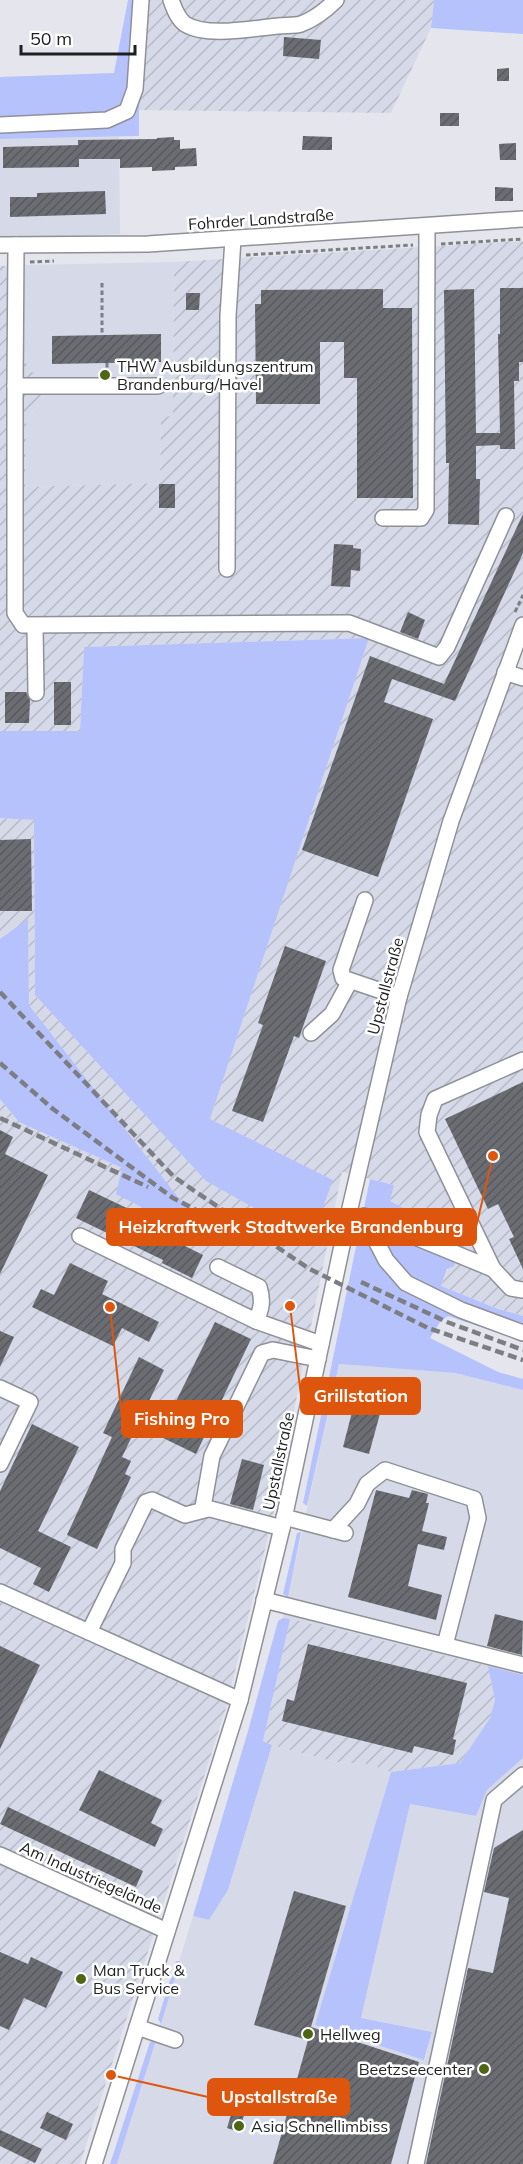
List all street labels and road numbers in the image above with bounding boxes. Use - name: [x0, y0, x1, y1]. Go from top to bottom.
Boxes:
- street label: Fohrder Landstraße: [187, 204, 335, 234]
- street label: Upstallstraße: [362, 935, 408, 1037]
- street label: Upstallstraße: [258, 1410, 298, 1512]
- street label: Am Industriegelände: [17, 1837, 165, 1917]

